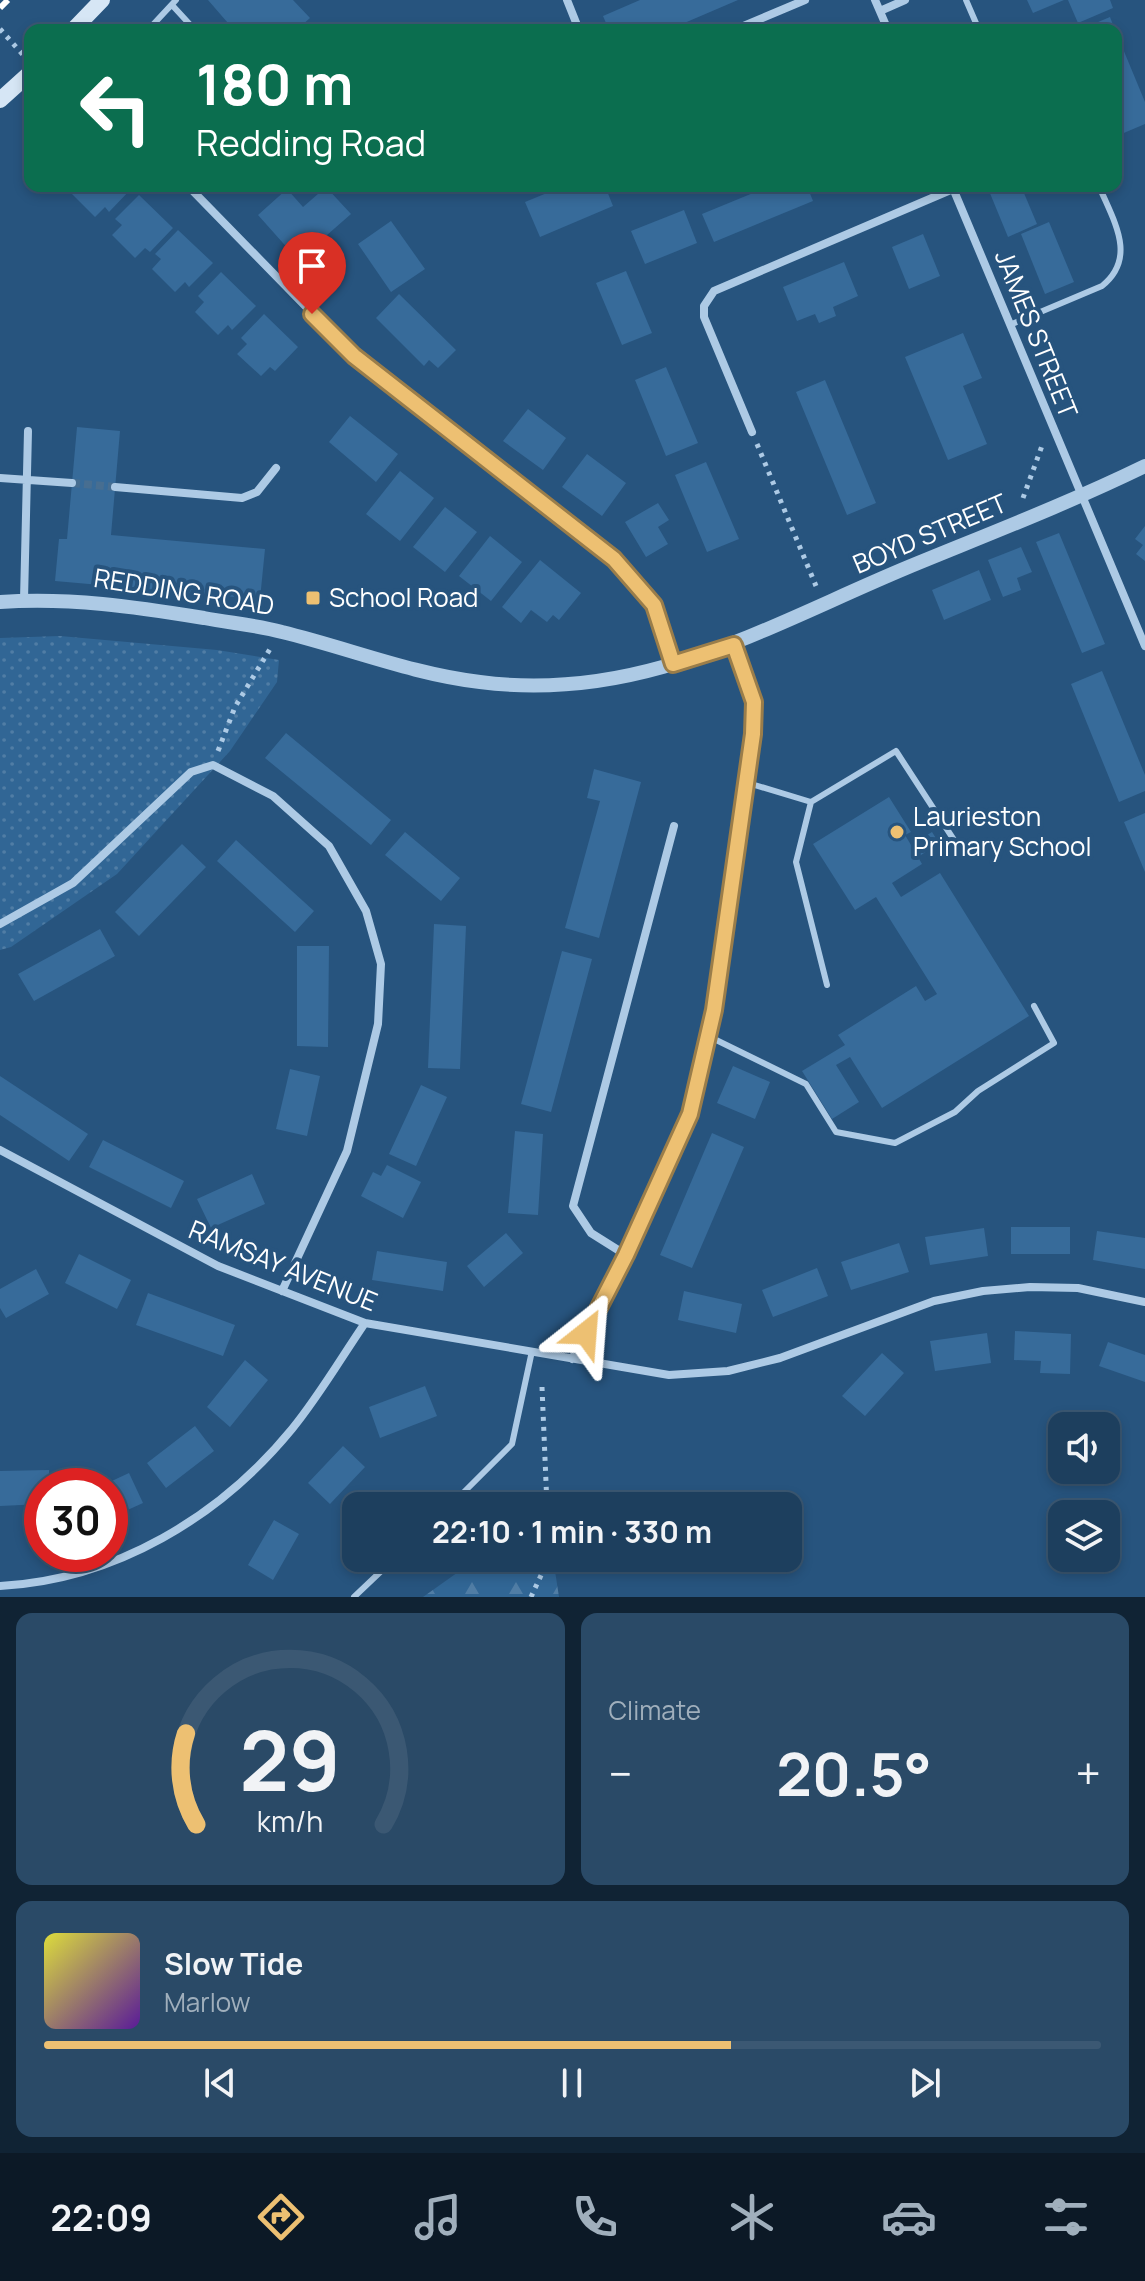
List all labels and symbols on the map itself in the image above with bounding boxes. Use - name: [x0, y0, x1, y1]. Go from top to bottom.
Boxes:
- pin: [278, 232, 346, 314]
- street label: JAMES STREET: [987, 244, 1087, 423]
- street label: BOYD STREET: [847, 484, 1013, 582]
- street label: REDDING ROAD: [91, 559, 277, 623]
- place label: School Road: [329, 579, 479, 615]
- marker: School Road: [304, 589, 322, 607]
- place label: Laurieston Primary School: [913, 798, 1091, 864]
- marker: Laurieston Primary School: [888, 823, 906, 841]
- street label: RAMSAY AVENUE: [184, 1211, 383, 1319]
- position arrow: [544, 1291, 628, 1375]
- speed limit sign: 30: [24, 1468, 128, 1572]

